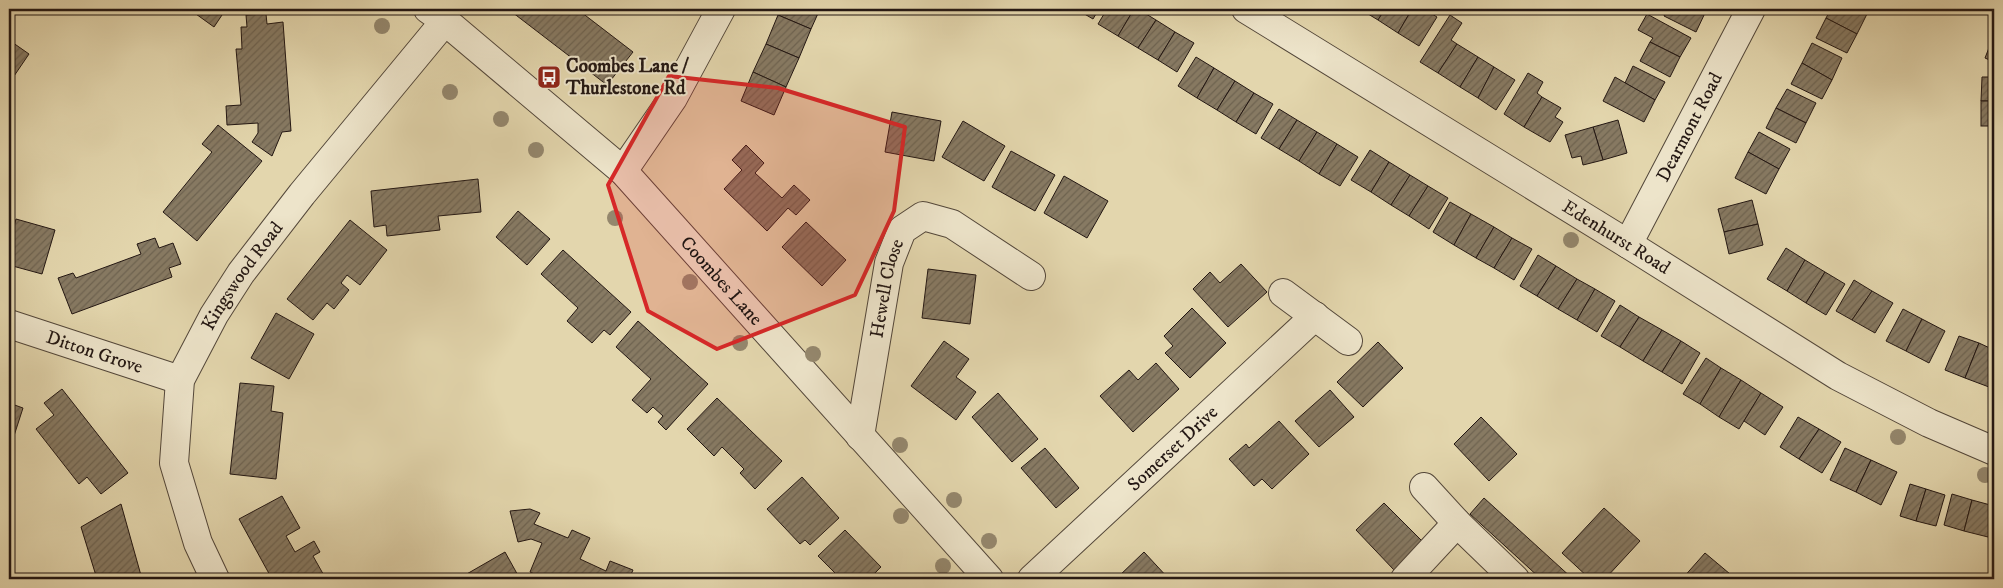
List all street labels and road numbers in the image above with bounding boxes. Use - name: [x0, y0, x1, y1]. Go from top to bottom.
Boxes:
- street label: Dearmont Road: [1651, 68, 1727, 186]
- street label: Edenhurst Road: [1558, 195, 1675, 279]
- street label: Kingswood Road: [197, 217, 288, 334]
- street label: Coombes Lane: [675, 231, 768, 330]
- street label: Hewell Close: [865, 235, 909, 340]
- street label: Ditton Grove: [43, 325, 146, 379]
- street label: Somerset Drive: [1123, 401, 1223, 496]

